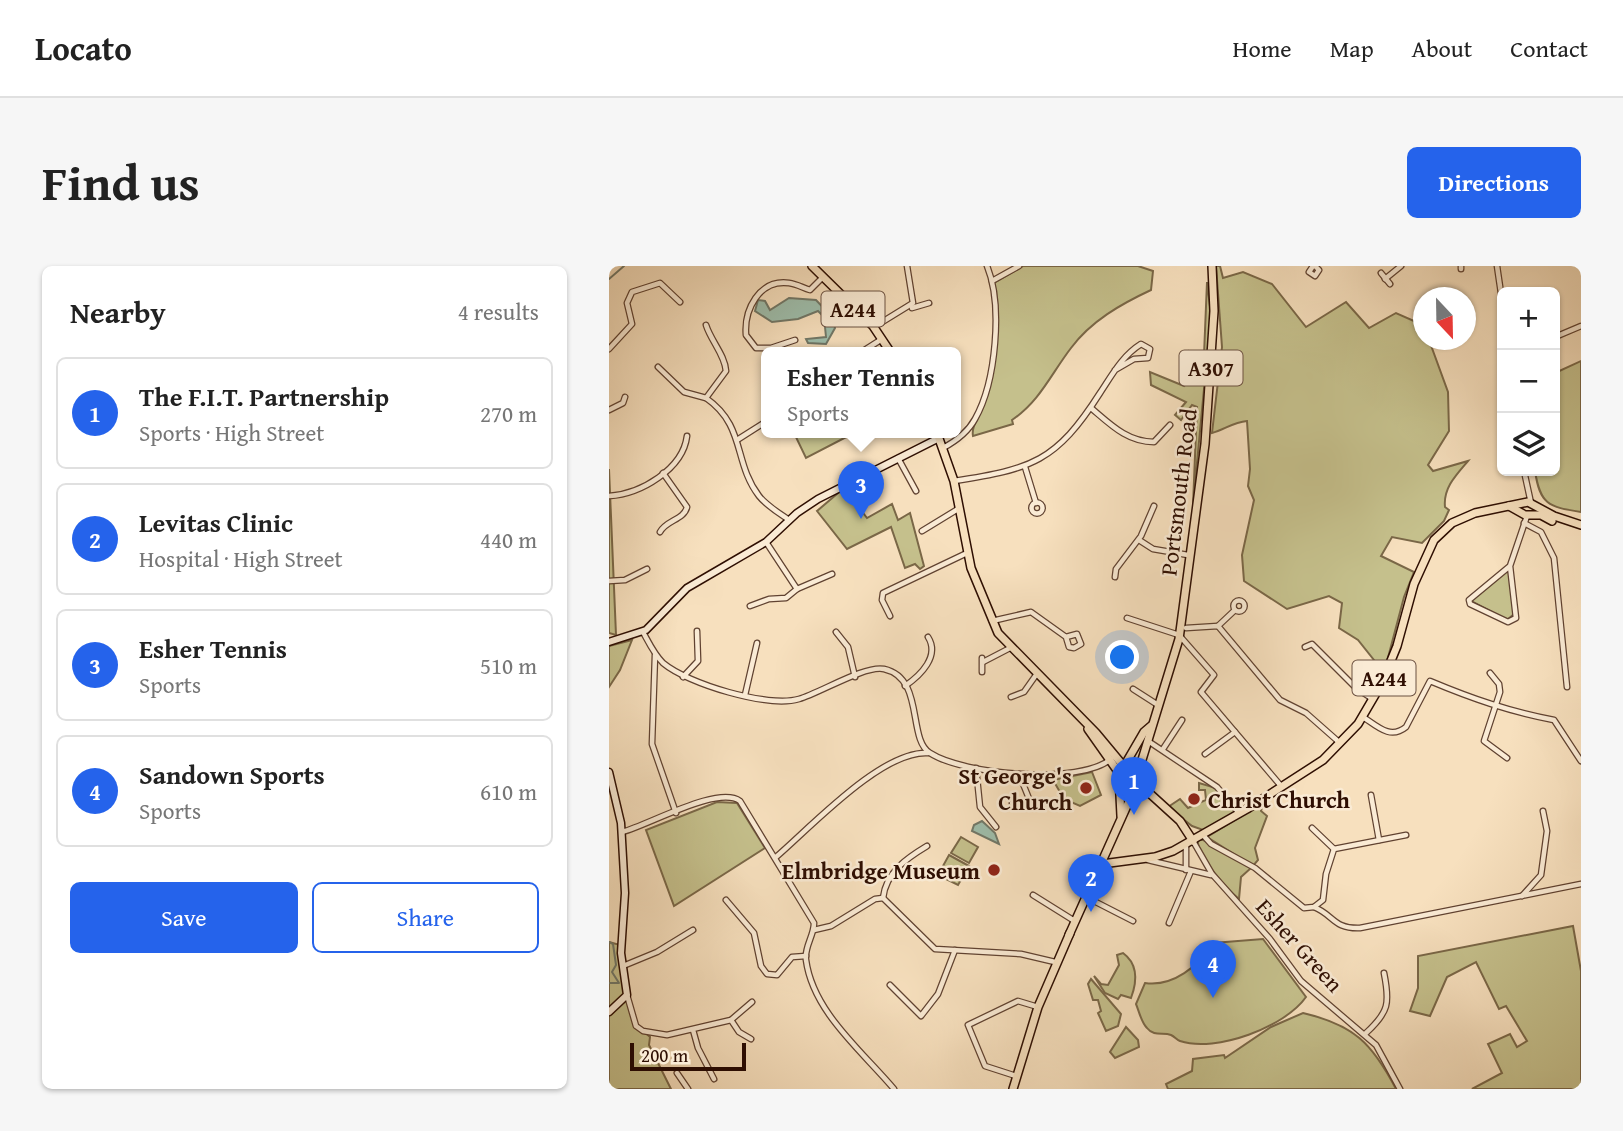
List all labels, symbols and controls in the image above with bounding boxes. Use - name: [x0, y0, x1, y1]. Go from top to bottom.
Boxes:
- text: Locato: [35, 24, 132, 72]
- text: Home: [1233, 31, 1292, 66]
- text: Map: [1330, 31, 1374, 66]
- text: About: [1412, 31, 1472, 66]
- text: Contact: [1510, 31, 1588, 66]
- text: Find us: [42, 146, 200, 218]
- button: Directions: [1407, 147, 1581, 218]
- north arrow: [1413, 287, 1476, 350]
- map controls: [1497, 287, 1560, 476]
- button: +: [1497, 287, 1560, 350]
- text: Nearby: [70, 290, 166, 334]
- road number: A244: [821, 292, 885, 326]
- text: 4 results: [458, 295, 539, 328]
- popup: [761, 347, 961, 438]
- road number: A307: [1179, 350, 1243, 385]
- button: −: [1497, 350, 1560, 413]
- text: Esher Tennis: [787, 357, 935, 396]
- text: The F.I.T. Partnership: [139, 377, 389, 416]
- text: Sports: [787, 396, 849, 429]
- text: 1: [89, 397, 101, 430]
- text: 270 m: [480, 397, 537, 430]
- street label: Portsmouth Road: [1151, 406, 1205, 577]
- button: layers: [1497, 413, 1560, 476]
- text: Sports · High Street: [139, 416, 324, 449]
- pin: 3: [838, 461, 884, 519]
- text: Levitas Clinic: [139, 503, 293, 542]
- text: 2: [89, 523, 101, 556]
- text: 440 m: [480, 523, 537, 556]
- text: Hospital · High Street: [139, 542, 343, 575]
- text: Esher Tennis: [139, 629, 287, 668]
- your location: [1105, 640, 1139, 674]
- text: 3: [89, 649, 101, 682]
- text: 510 m: [480, 649, 537, 682]
- road number: A244: [1353, 660, 1415, 696]
- text: Sports: [139, 668, 201, 701]
- text: Sandown Sports: [139, 755, 325, 794]
- pin: 1: [1111, 757, 1157, 815]
- place label: St George's Church: [958, 759, 1072, 818]
- text: 4: [89, 775, 101, 808]
- text: 610 m: [480, 775, 537, 808]
- marker: St George's Church: [1078, 780, 1094, 796]
- place label: Christ Church: [1208, 783, 1350, 816]
- marker: Christ Church: [1186, 791, 1202, 807]
- text: Sports: [139, 794, 201, 827]
- place label: Elmbridge Museum: [782, 854, 980, 887]
- pin: 2: [1068, 854, 1114, 912]
- marker: Elmbridge Museum: [986, 862, 1002, 878]
- button: Save: [70, 882, 298, 953]
- button: Share: [312, 882, 539, 953]
- street label: Esher Green: [1249, 891, 1351, 999]
- pin: 4: [1190, 940, 1236, 998]
- scale bar: [630, 1040, 745, 1072]
- text: 200 m: [641, 1041, 688, 1069]

